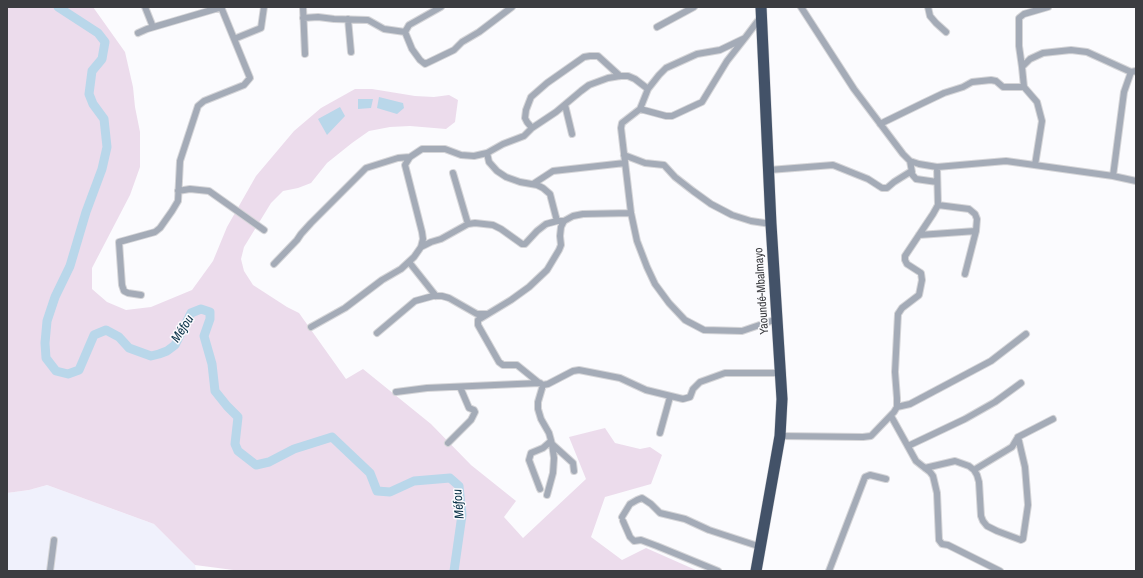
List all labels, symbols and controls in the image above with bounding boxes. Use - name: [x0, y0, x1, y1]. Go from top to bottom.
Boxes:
- street label: Yaoundé-Mbalmayo: [752, 247, 772, 335]
- water label: Méfou: [168, 312, 198, 346]
- water label: Méfou: [450, 489, 468, 519]

